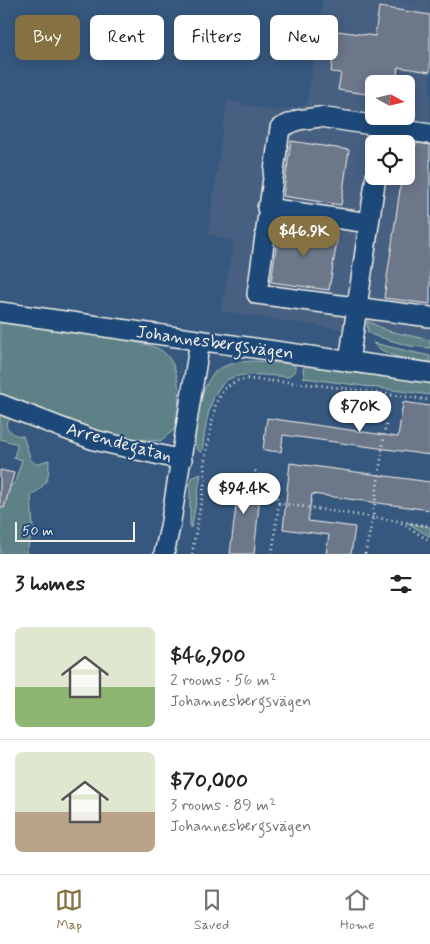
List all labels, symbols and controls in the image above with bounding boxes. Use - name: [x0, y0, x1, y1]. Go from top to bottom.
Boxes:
- chip: Buy: [15, 15, 80, 60]
- chip: Rent: [90, 15, 164, 60]
- chip: Filters: [174, 15, 260, 60]
- chip: New: [270, 15, 338, 60]
- north arrow: [365, 75, 415, 125]
- map controls: [365, 75, 415, 185]
- button: locate: [365, 135, 415, 185]
- pin: $46.9K: [263, 216, 345, 258]
- text: $46.9K: [279, 221, 329, 242]
- street label: Johannesbergsvägen: [134, 320, 295, 368]
- pin: $70K: [330, 390, 390, 433]
- text: $70K: [340, 396, 380, 417]
- street label: Arrendegatan: [63, 417, 175, 471]
- pin: $94.4K: [203, 472, 285, 515]
- text: $94.4K: [219, 478, 269, 499]
- scale bar: [15, 519, 135, 542]
- text: 50 m: [22, 522, 53, 540]
- text: 3 homes: [15, 570, 85, 598]
- icon: filters: [387, 570, 415, 598]
- text: $46,900: [170, 642, 246, 670]
- icon: home: [55, 647, 115, 707]
- text: 2 rooms · 56 m²: [170, 670, 277, 691]
- text: Johannesbergsvägen: [170, 691, 311, 712]
- text: $70,000: [170, 767, 248, 795]
- icon: home: [55, 772, 115, 832]
- text: 3 rooms · 89 m²: [170, 795, 276, 816]
- text: Johannesbergsvägen: [170, 816, 311, 837]
- tab: Map: [55, 886, 83, 934]
- tab: Saved: [194, 886, 229, 934]
- tab: Home: [340, 886, 375, 934]

